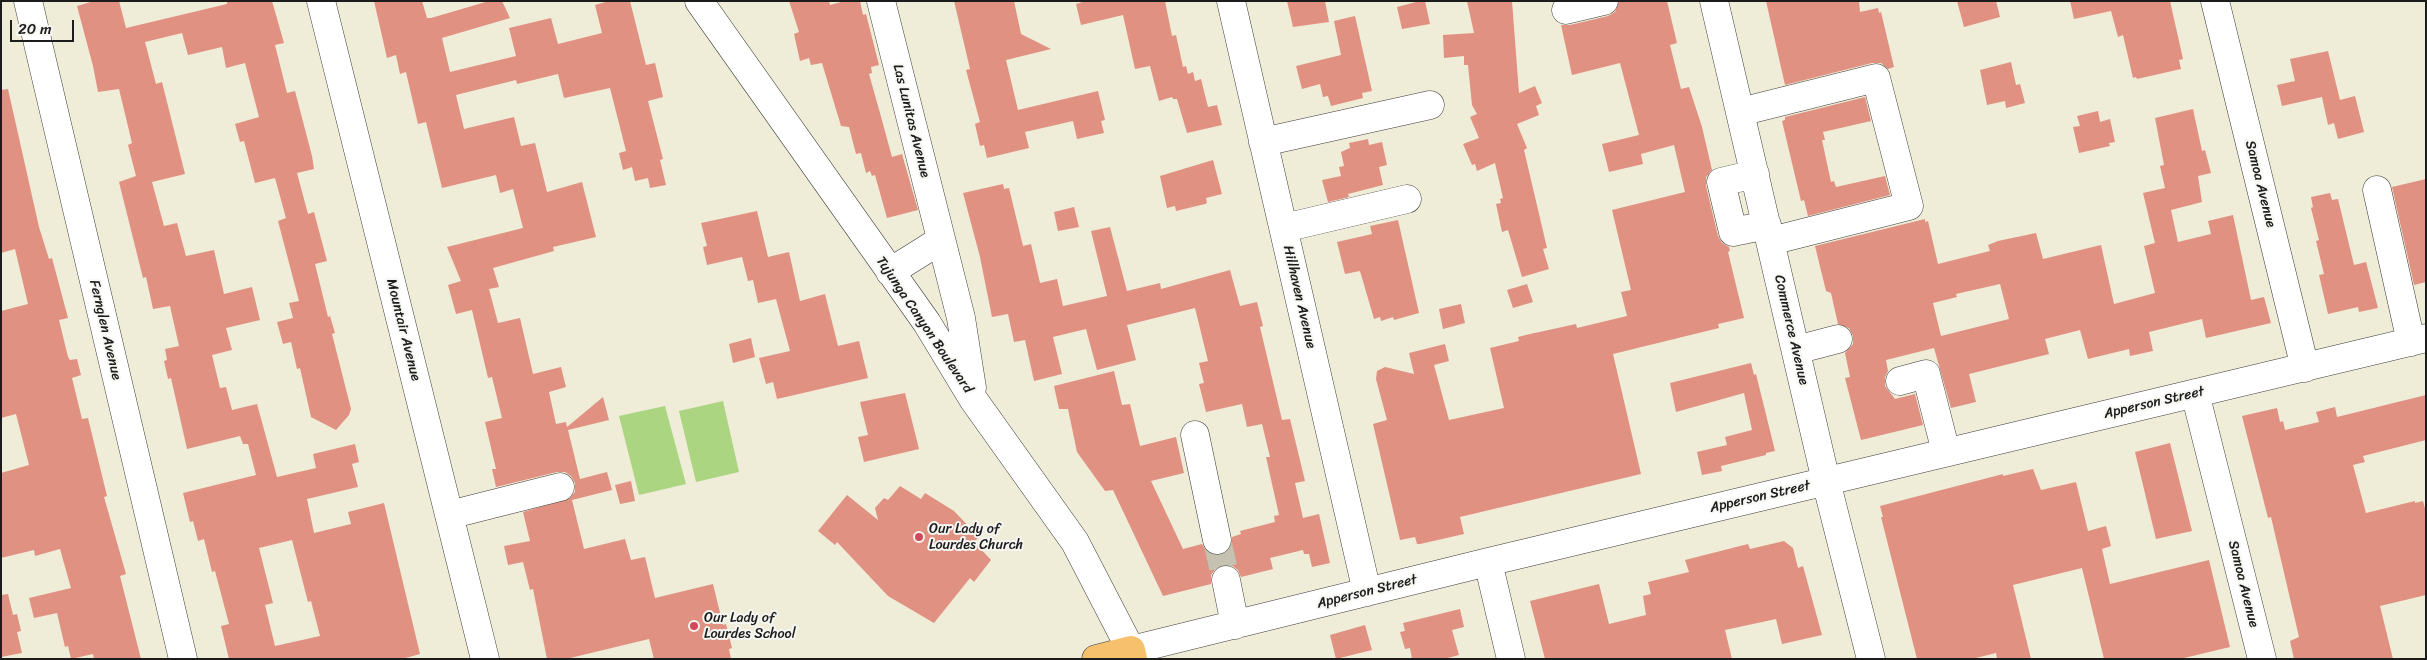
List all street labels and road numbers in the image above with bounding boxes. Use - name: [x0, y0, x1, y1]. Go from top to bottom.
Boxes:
- street label: Las Lunitas Avenue: [889, 63, 933, 179]
- street label: Samoa Avenue: [2241, 139, 2279, 229]
- street label: Hillhaven Avenue: [1279, 244, 1319, 350]
- street label: Tujunga Canyon Boulevard: [872, 254, 976, 396]
- street label: Commerce Avenue: [1770, 273, 1812, 387]
- street label: Mountair Avenue: [382, 277, 424, 383]
- street label: Fernglen Avenue: [85, 278, 125, 382]
- street label: Apperson Street: [2102, 383, 2206, 423]
- street label: Apperson Street: [1708, 477, 1812, 517]
- street label: Samoa Avenue: [2224, 539, 2262, 629]
- street label: Apperson Street: [1315, 571, 1419, 613]

